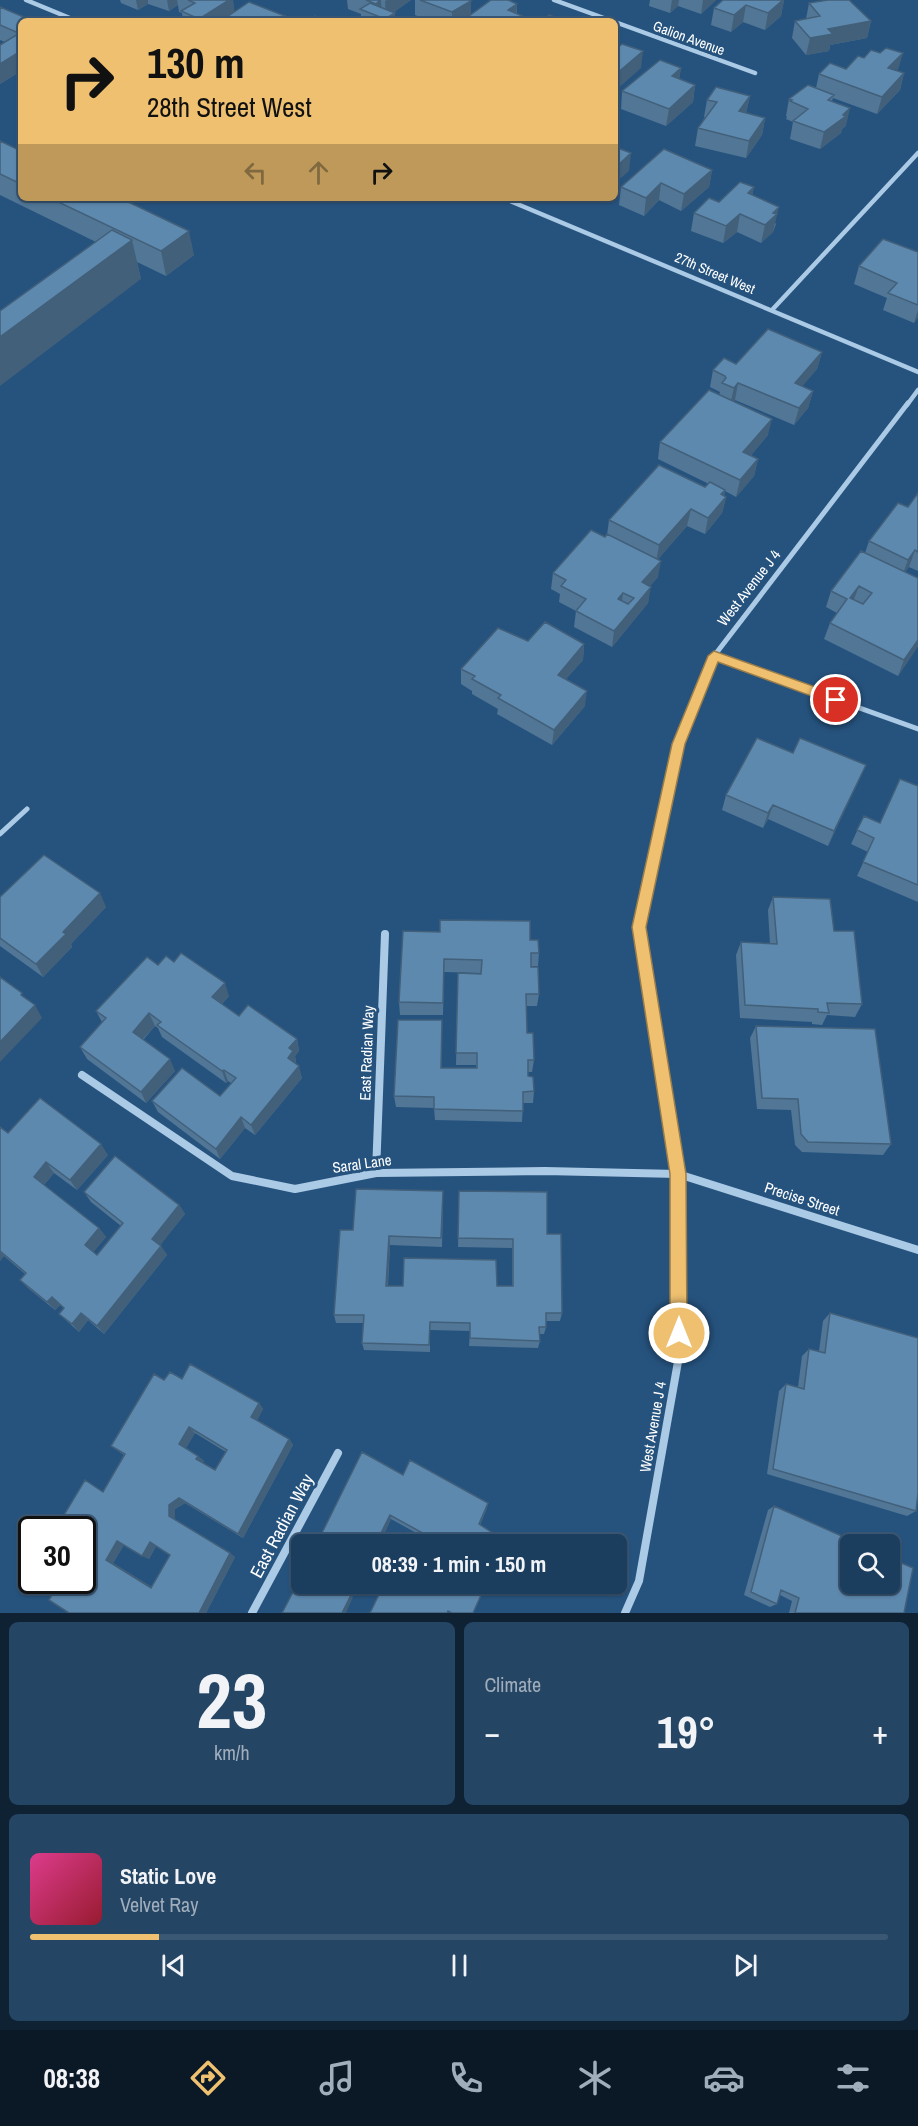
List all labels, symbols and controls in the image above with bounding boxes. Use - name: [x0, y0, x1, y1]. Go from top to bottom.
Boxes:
- street label: Galion Avenue: [651, 17, 727, 59]
- text: 130 m: [147, 35, 245, 91]
- icon: right: [48, 42, 126, 120]
- text: 28th Street West: [147, 89, 312, 125]
- icon: left: [239, 156, 272, 189]
- icon: ahead: [302, 156, 335, 189]
- icon: right: [365, 156, 398, 189]
- street label: 27th Street West: [672, 248, 758, 298]
- street label: West Avenue J 4: [712, 545, 785, 630]
- pin: [810, 674, 861, 725]
- icon: arrive: [819, 683, 852, 716]
- street label: East Radian Way: [354, 1004, 379, 1101]
- street label: Saral Lane: [331, 1149, 393, 1178]
- street label: Precise Street: [762, 1176, 843, 1221]
- position arrow: [647, 1301, 711, 1365]
- street label: West Avenue J 4: [634, 1380, 671, 1474]
- street label: East Radian Way: [244, 1469, 320, 1582]
- speed limit sign: 30: [18, 1516, 96, 1594]
- map controls: [840, 1534, 900, 1594]
- button: search: [840, 1534, 900, 1594]
- text: 08:39 · 1 min · 150 m: [372, 1549, 546, 1579]
- text: 23: [196, 1647, 267, 1752]
- text: Climate: [485, 1671, 541, 1698]
- text: 19°: [657, 1701, 716, 1762]
- text: −: [485, 1710, 500, 1754]
- text: +: [872, 1710, 888, 1754]
- text: km/h: [214, 1739, 250, 1766]
- text: Static Love: [120, 1861, 216, 1891]
- text: Velvet Ray: [120, 1891, 198, 1918]
- icon: previous: [157, 1949, 190, 1982]
- icon: pause: [443, 1949, 476, 1982]
- icon: next: [729, 1949, 762, 1982]
- icon: directions: [187, 2057, 229, 2099]
- icon: music: [316, 2057, 358, 2099]
- icon: phone: [445, 2057, 487, 2099]
- icon: climate: [574, 2057, 616, 2099]
- icon: car: [703, 2057, 745, 2099]
- icon: filters: [832, 2057, 874, 2099]
- text: 08:38: [44, 2060, 100, 2096]

